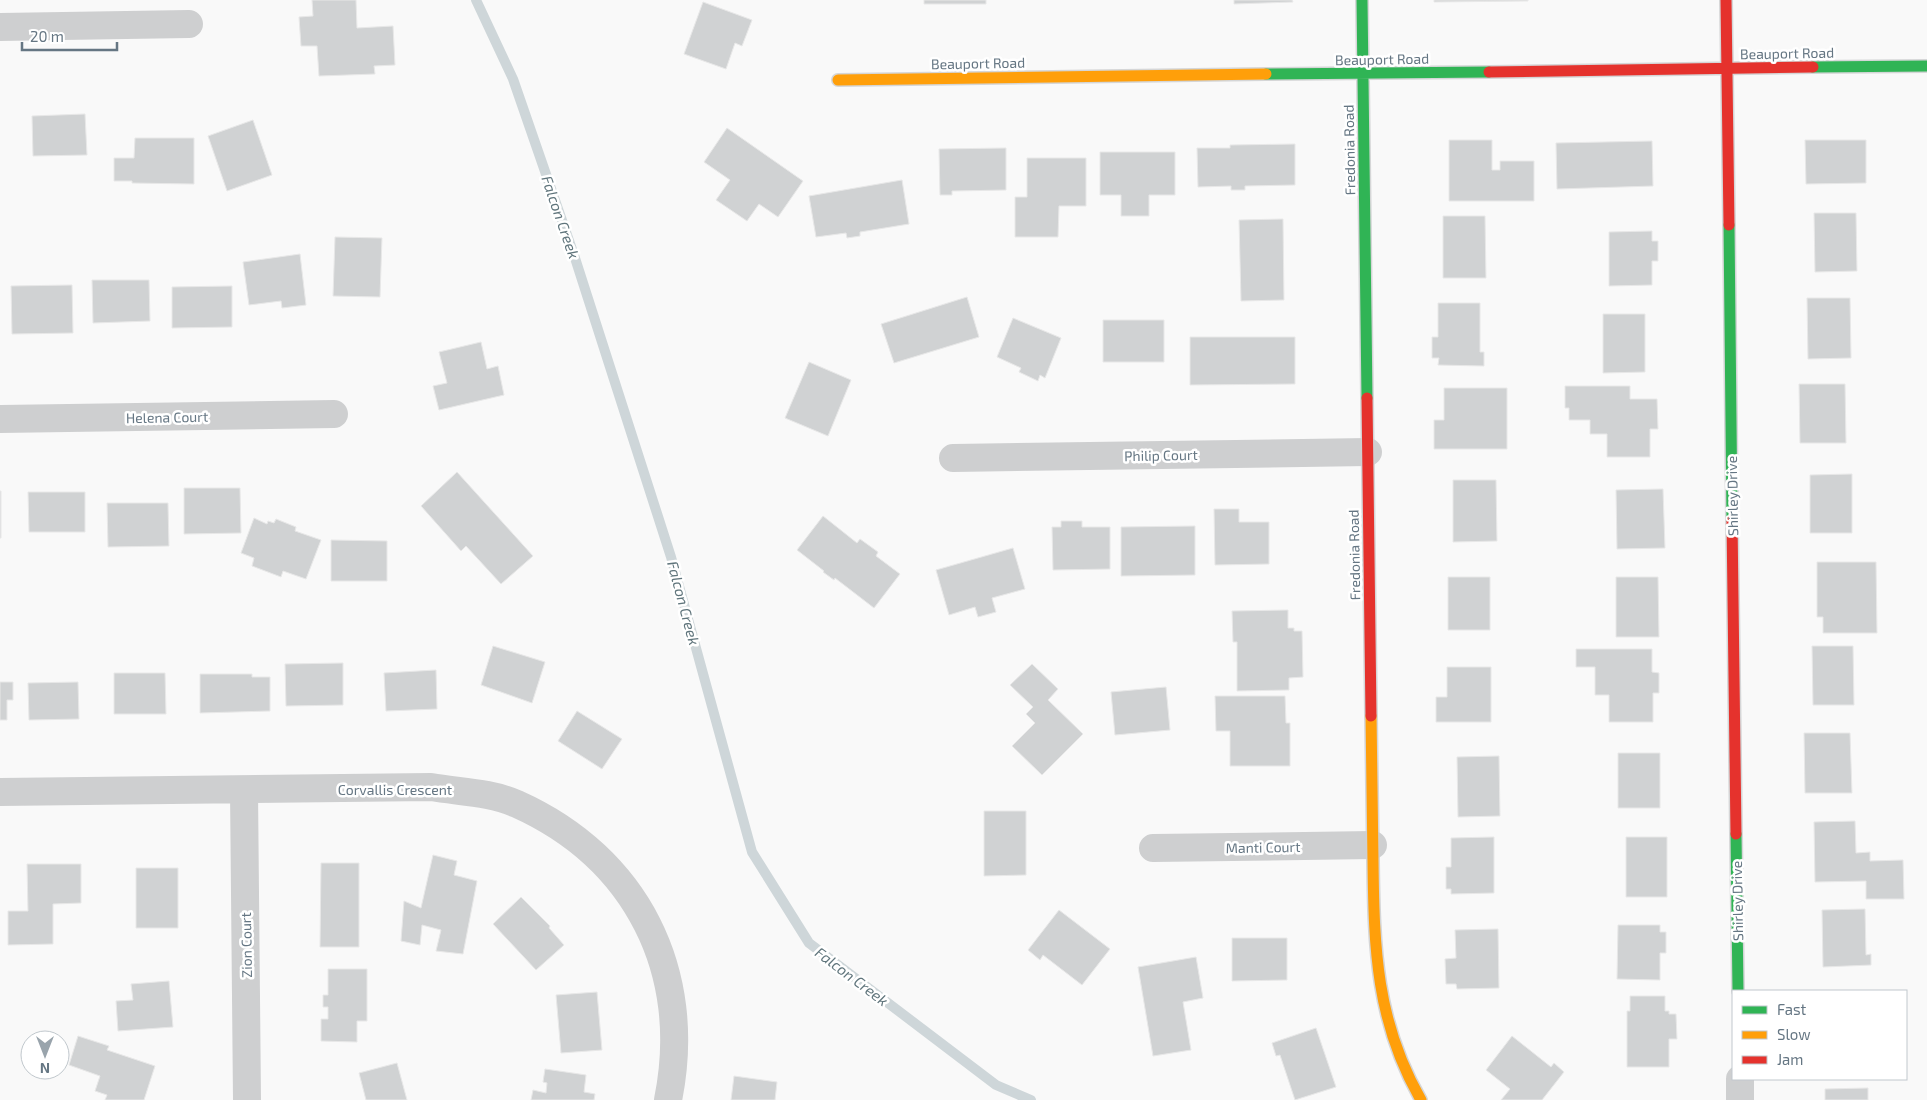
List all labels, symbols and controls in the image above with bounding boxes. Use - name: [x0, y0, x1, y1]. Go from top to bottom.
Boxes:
- scale bar: [22, 20, 118, 52]
- text: 20 m: [30, 27, 64, 45]
- street label: Beauport Road: [1740, 44, 1834, 62]
- street label: Beauport Road: [1335, 50, 1429, 68]
- street label: Beauport Road: [931, 54, 1025, 72]
- street label: Fredonia Road: [1340, 104, 1358, 196]
- water label: Falcon Creek: [538, 173, 584, 261]
- street label: Helena Court: [126, 408, 208, 426]
- street label: Philip Court: [1124, 446, 1198, 464]
- street label: Shirley Drive: [1723, 456, 1741, 536]
- street label: Fredonia Road: [1345, 509, 1363, 601]
- water label: Falcon Creek: [664, 559, 704, 647]
- street label: Corvallis Crescent: [338, 781, 452, 798]
- street label: Manti Court: [1225, 838, 1301, 856]
- street label: Shirley Drive: [1728, 861, 1746, 941]
- street label: Zion Court: [237, 912, 255, 978]
- water label: Falcon Creek: [812, 943, 892, 1009]
- legend: [1732, 990, 1907, 1080]
- text: Fast: [1777, 1000, 1807, 1018]
- text: Slow: [1777, 1025, 1811, 1043]
- north arrow: [20, 1030, 70, 1080]
- text: Jam: [1777, 1050, 1803, 1068]
- text: N: [40, 1060, 50, 1077]

